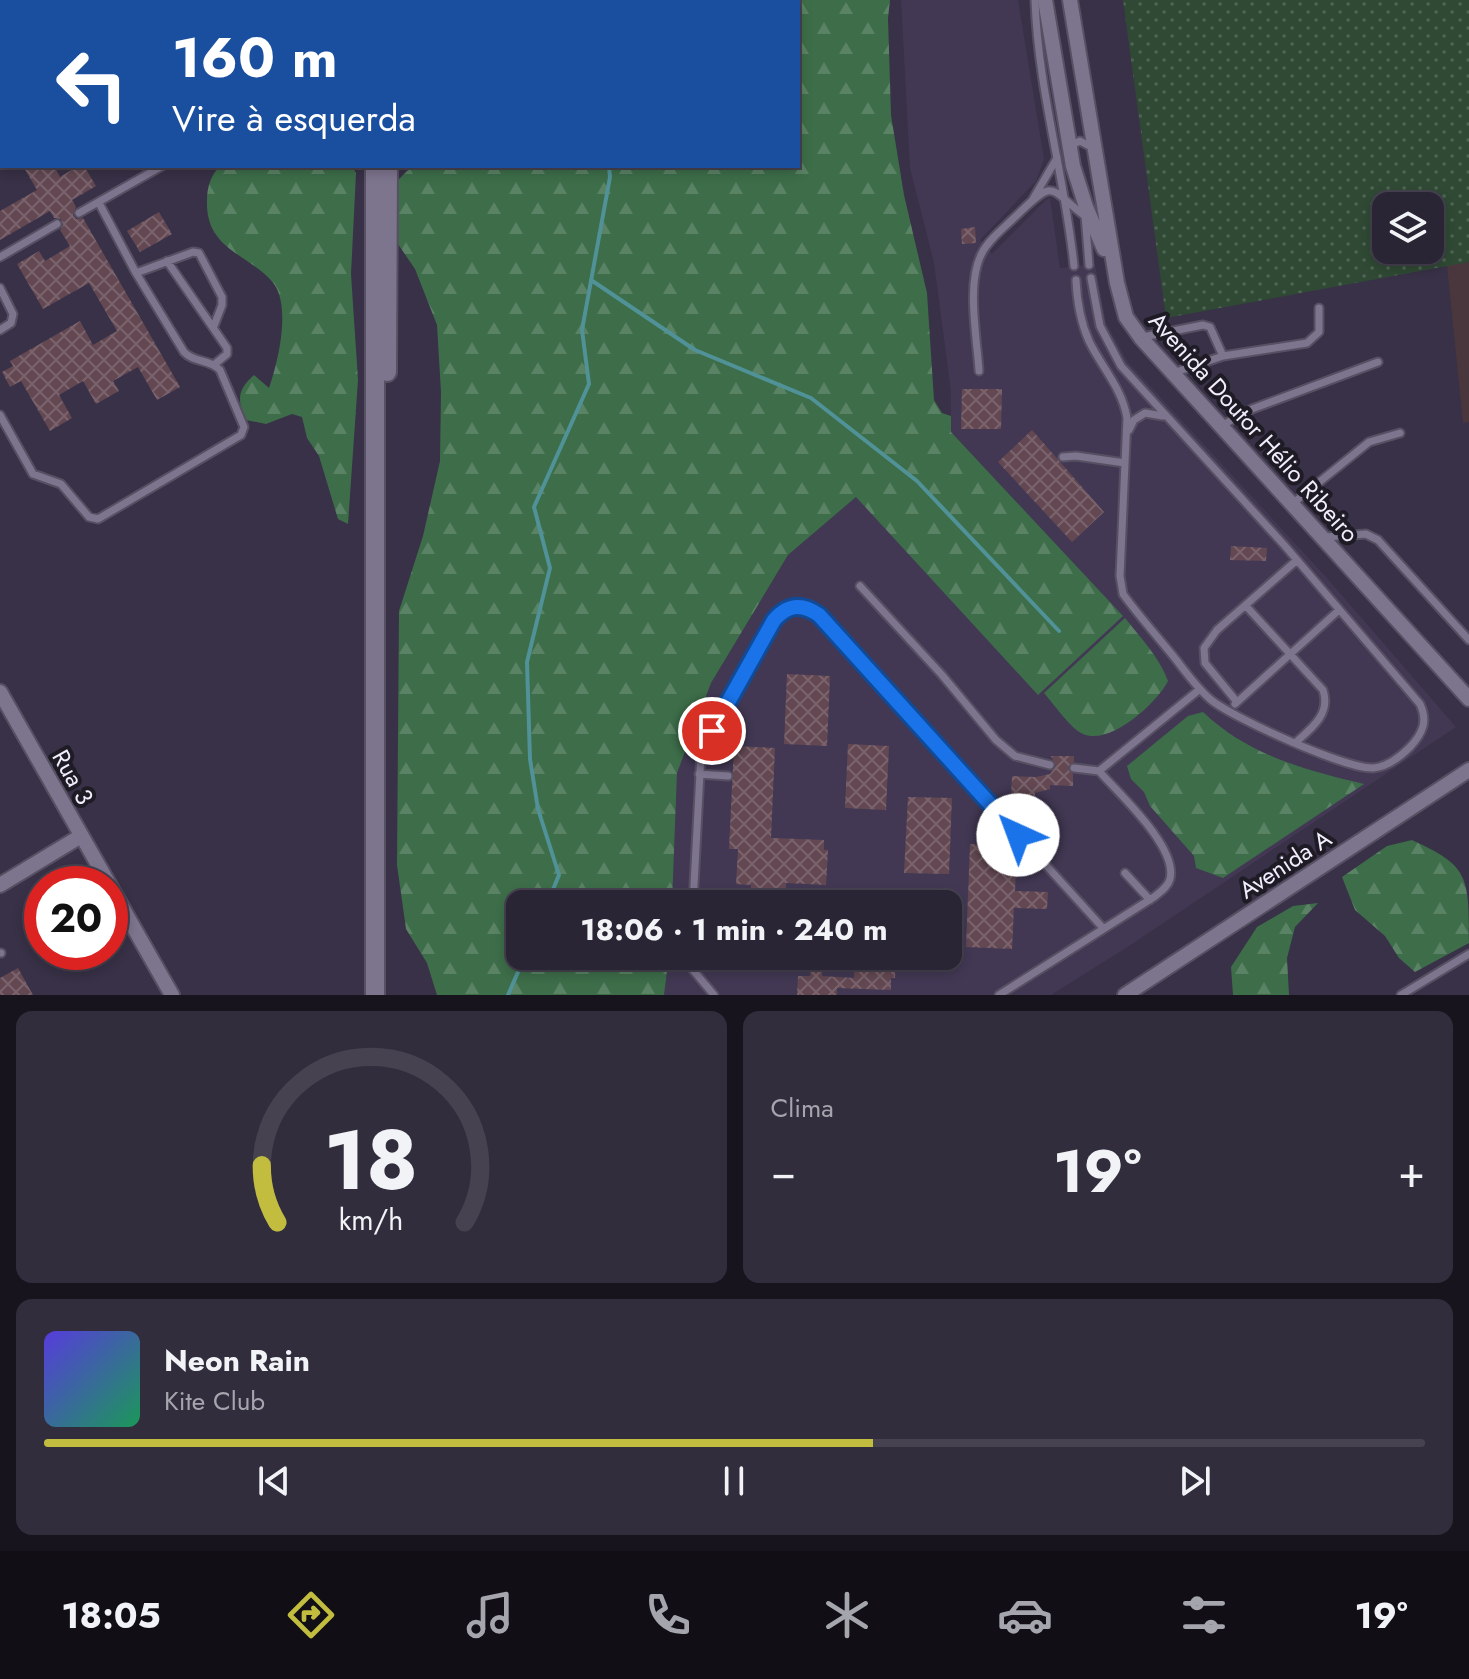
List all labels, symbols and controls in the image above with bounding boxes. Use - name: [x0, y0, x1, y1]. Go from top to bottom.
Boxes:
- text: 160 m: [172, 17, 338, 98]
- icon: left: [40, 32, 144, 136]
- text: Vire à esquerda: [172, 92, 416, 144]
- map controls: [1372, 192, 1444, 264]
- button: layers: [1372, 192, 1444, 264]
- street label: Avenida Doutor Hélio Ribeiro: [1141, 304, 1367, 550]
- pin: [678, 697, 746, 765]
- icon: arrive: [690, 709, 734, 753]
- street label: Rua 3: [44, 743, 102, 811]
- position arrow: [976, 793, 1060, 877]
- street label: Avenida A: [1232, 821, 1338, 907]
- speed limit sign: 20: [24, 866, 128, 970]
- text: 18:06 · 1 min · 240 m: [580, 908, 888, 951]
- text: Clima: [771, 1089, 834, 1127]
- text: 18: [324, 1100, 419, 1220]
- text: 19°: [1053, 1128, 1141, 1215]
- text: −: [771, 1140, 796, 1204]
- text: +: [1398, 1140, 1425, 1204]
- text: km/h: [339, 1199, 404, 1241]
- text: Neon Rain: [164, 1339, 310, 1382]
- text: Kite Club: [164, 1382, 265, 1420]
- icon: previous: [252, 1459, 296, 1503]
- icon: pause: [712, 1459, 756, 1503]
- icon: next: [1173, 1459, 1217, 1503]
- icon: directions: [283, 1587, 339, 1643]
- icon: music: [462, 1587, 518, 1643]
- icon: phone: [640, 1587, 696, 1643]
- icon: climate: [819, 1587, 875, 1643]
- icon: car: [997, 1587, 1053, 1643]
- icon: filters: [1176, 1587, 1232, 1643]
- text: 18:05: [61, 1589, 161, 1641]
- text: 19°: [1355, 1589, 1408, 1641]

